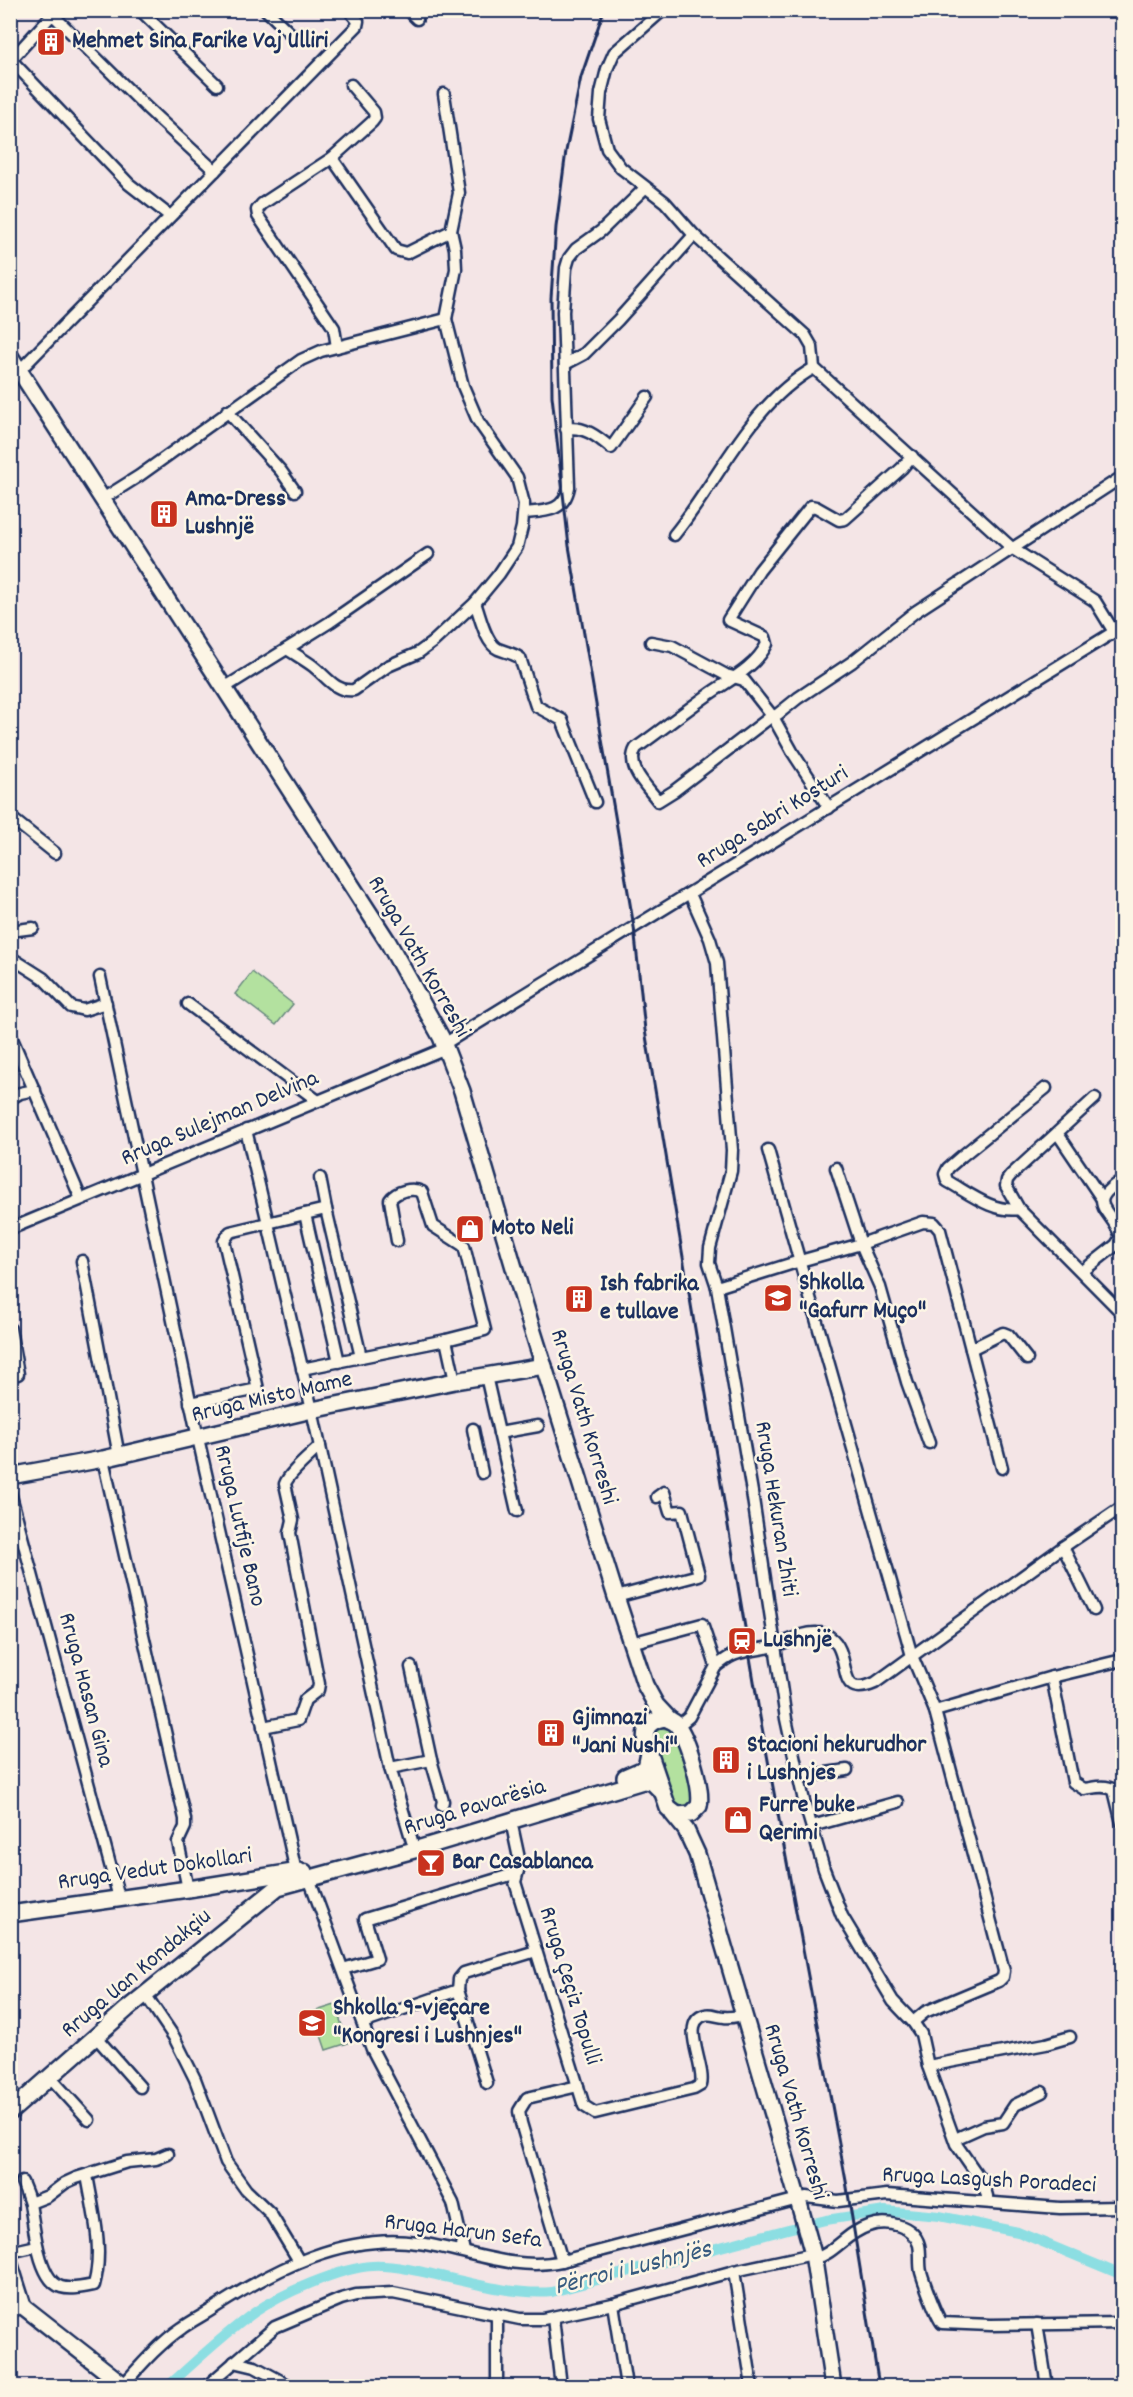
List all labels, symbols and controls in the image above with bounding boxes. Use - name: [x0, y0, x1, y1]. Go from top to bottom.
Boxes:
- place label: Mehmet Sina Farike Vaj Ulliri: [72, 25, 329, 59]
- building icon: Mehmet Sina Farike Vaj Ulliri: [35, 26, 67, 58]
- place label: Ama-Dress Lushnjë: [185, 483, 286, 545]
- building icon: Ama-Dress Lushnjë: [148, 498, 180, 530]
- street label: Rruga Sabri Kosturi: [690, 758, 856, 878]
- street label: Rruga Vath Korreshi: [358, 870, 478, 1044]
- street label: Rruga Sulejman Delvina: [116, 1062, 325, 1176]
- place label: Moto Neli: [491, 1212, 574, 1246]
- shop icon: Moto Neli: [454, 1213, 486, 1245]
- place label: Shkolla "Gafurr Muço": [799, 1267, 926, 1329]
- place label: Ish fabrika e tullave: [600, 1268, 699, 1330]
- school or university icon: Shkolla "Gafurr Muço": [762, 1282, 794, 1314]
- building icon: Ish fabrika e tullave: [563, 1283, 595, 1315]
- street label: Rruga Vath Korreshi: [540, 1325, 626, 1509]
- street label: Rruga Misto Mame: [188, 1363, 356, 1433]
- street label: Rruga Hekuran Zhiti: [744, 1419, 806, 1599]
- street label: Rruga Lutfije Bano: [204, 1442, 274, 1610]
- street label: Rruga Hasan Gina: [48, 1609, 122, 1772]
- place label: Lushnjë: [763, 1624, 832, 1658]
- station icon: Lushnjë: [726, 1625, 758, 1657]
- place label: Gjimnazi "Jani Nushi": [572, 1702, 678, 1764]
- building icon: Gjimnazi "Jani Nushi": [535, 1717, 567, 1749]
- place label: Stacioni hekurudhor i Lushnjes: [747, 1729, 927, 1791]
- building icon: Stacioni hekurudhor i Lushnjes: [710, 1744, 742, 1776]
- street label: Rruga Pavarësia: [400, 1770, 551, 1846]
- place label: Furre buke Qerimi: [759, 1789, 855, 1851]
- shop icon: Furre buke Qerimi: [722, 1804, 754, 1836]
- street label: Rruga Vedut Dokollari: [56, 1840, 254, 1900]
- place label: Bar Casablanca: [452, 1846, 594, 1880]
- bar icon: Bar Casablanca: [415, 1847, 447, 1879]
- street label: Rruga Uan Kondakçiu: [54, 1901, 220, 2047]
- street label: Rruga Çeçiz Topulli: [529, 1903, 609, 2069]
- place label: Shkolla 9-vjeçare "Kongresi i Lushnjes": [333, 1992, 522, 2054]
- school or university icon: Shkolla 9-vjeçare "Kongresi i Lushnjes": [296, 2007, 328, 2039]
- street label: Rruga Vath Korreshi: [754, 2020, 836, 2204]
- street label: Rruga Lasgush Poradeci: [881, 2158, 1097, 2204]
- street label: Rruga Harun Sefa: [382, 2205, 544, 2259]
- water label: Përroi i Lushnjës: [550, 2231, 717, 2306]

